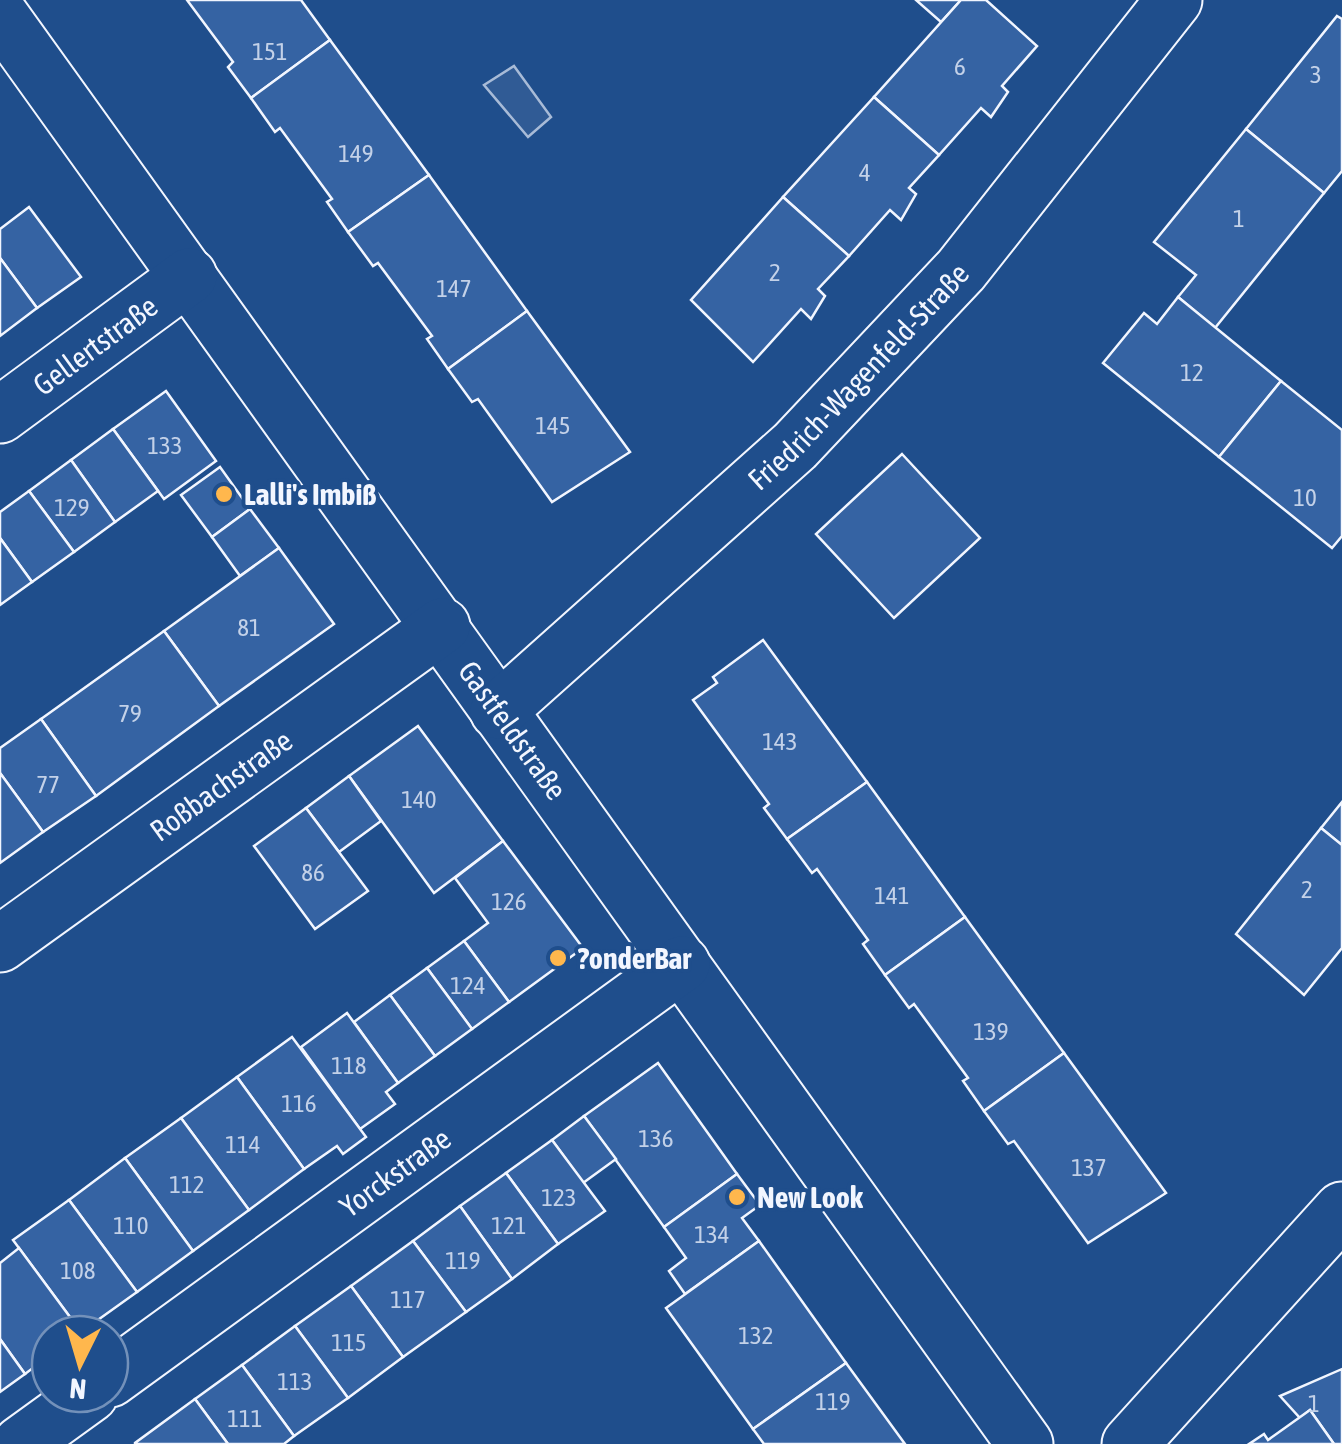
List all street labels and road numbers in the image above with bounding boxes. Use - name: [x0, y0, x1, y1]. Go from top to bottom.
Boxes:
- street label: Friedrich-Wagenfeld-Straße: [741, 256, 975, 497]
- street label: Gellertstraße: [27, 288, 164, 402]
- street label: Gastfeldstraße: [452, 654, 574, 806]
- street label: Roßbachstraße: [143, 723, 298, 847]
- street label: Yorckstraße: [333, 1121, 457, 1224]

